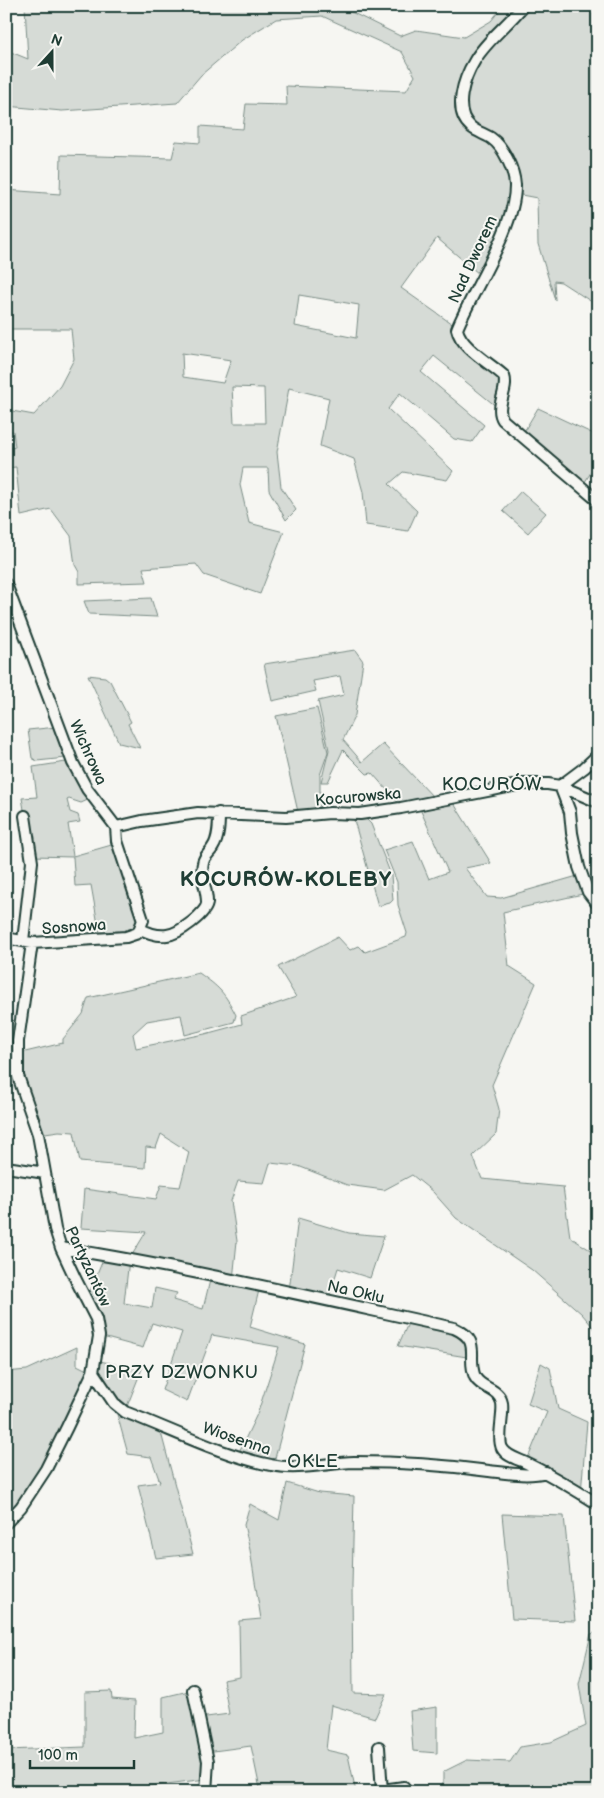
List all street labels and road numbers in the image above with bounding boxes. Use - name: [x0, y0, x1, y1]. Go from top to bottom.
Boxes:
- street label: Nad Dworem: [445, 213, 502, 306]
- street label: Wichrowa: [65, 717, 110, 788]
- street label: Kocurowska: [314, 784, 402, 811]
- street label: Sosnowa: [41, 916, 107, 939]
- street label: Partyzantów: [61, 1224, 115, 1310]
- street label: Na Oklu: [325, 1277, 386, 1308]
- street label: Wiosenna: [200, 1419, 273, 1460]

